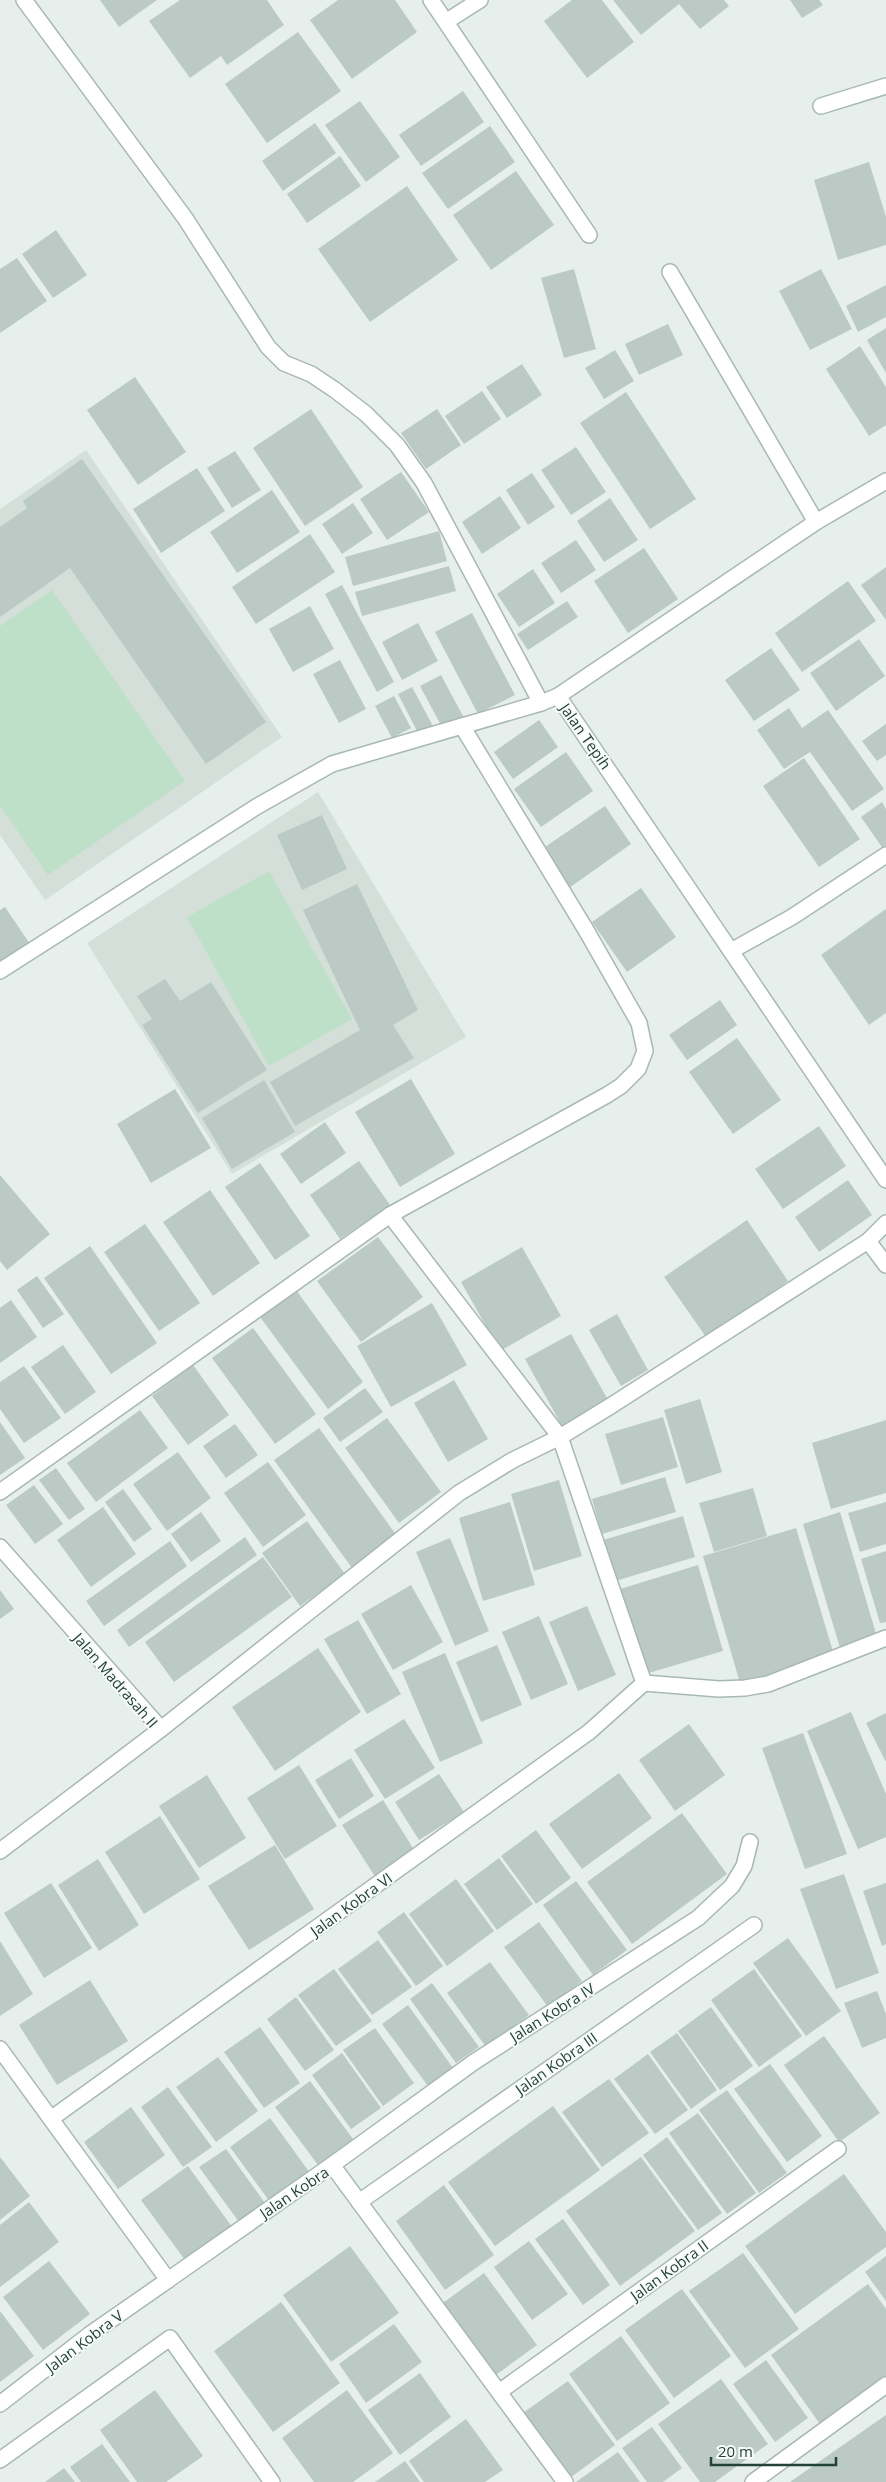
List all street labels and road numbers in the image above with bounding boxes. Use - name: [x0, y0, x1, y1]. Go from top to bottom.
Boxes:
- street label: Jalan Tepih: [555, 697, 616, 773]
- street label: Jalan Madrasah II: [68, 1627, 163, 1732]
- street label: Jalan Kobra VI: [304, 1868, 396, 1942]
- street label: Jalan Kobra IV: [504, 1978, 598, 2047]
- street label: Jalan Kobra III: [509, 2027, 601, 2100]
- street label: Jalan Kobra: [254, 2161, 333, 2224]
- street label: Jalan Kobra II: [624, 2235, 712, 2306]
- street label: Jalan Kobra V: [40, 2305, 127, 2378]

